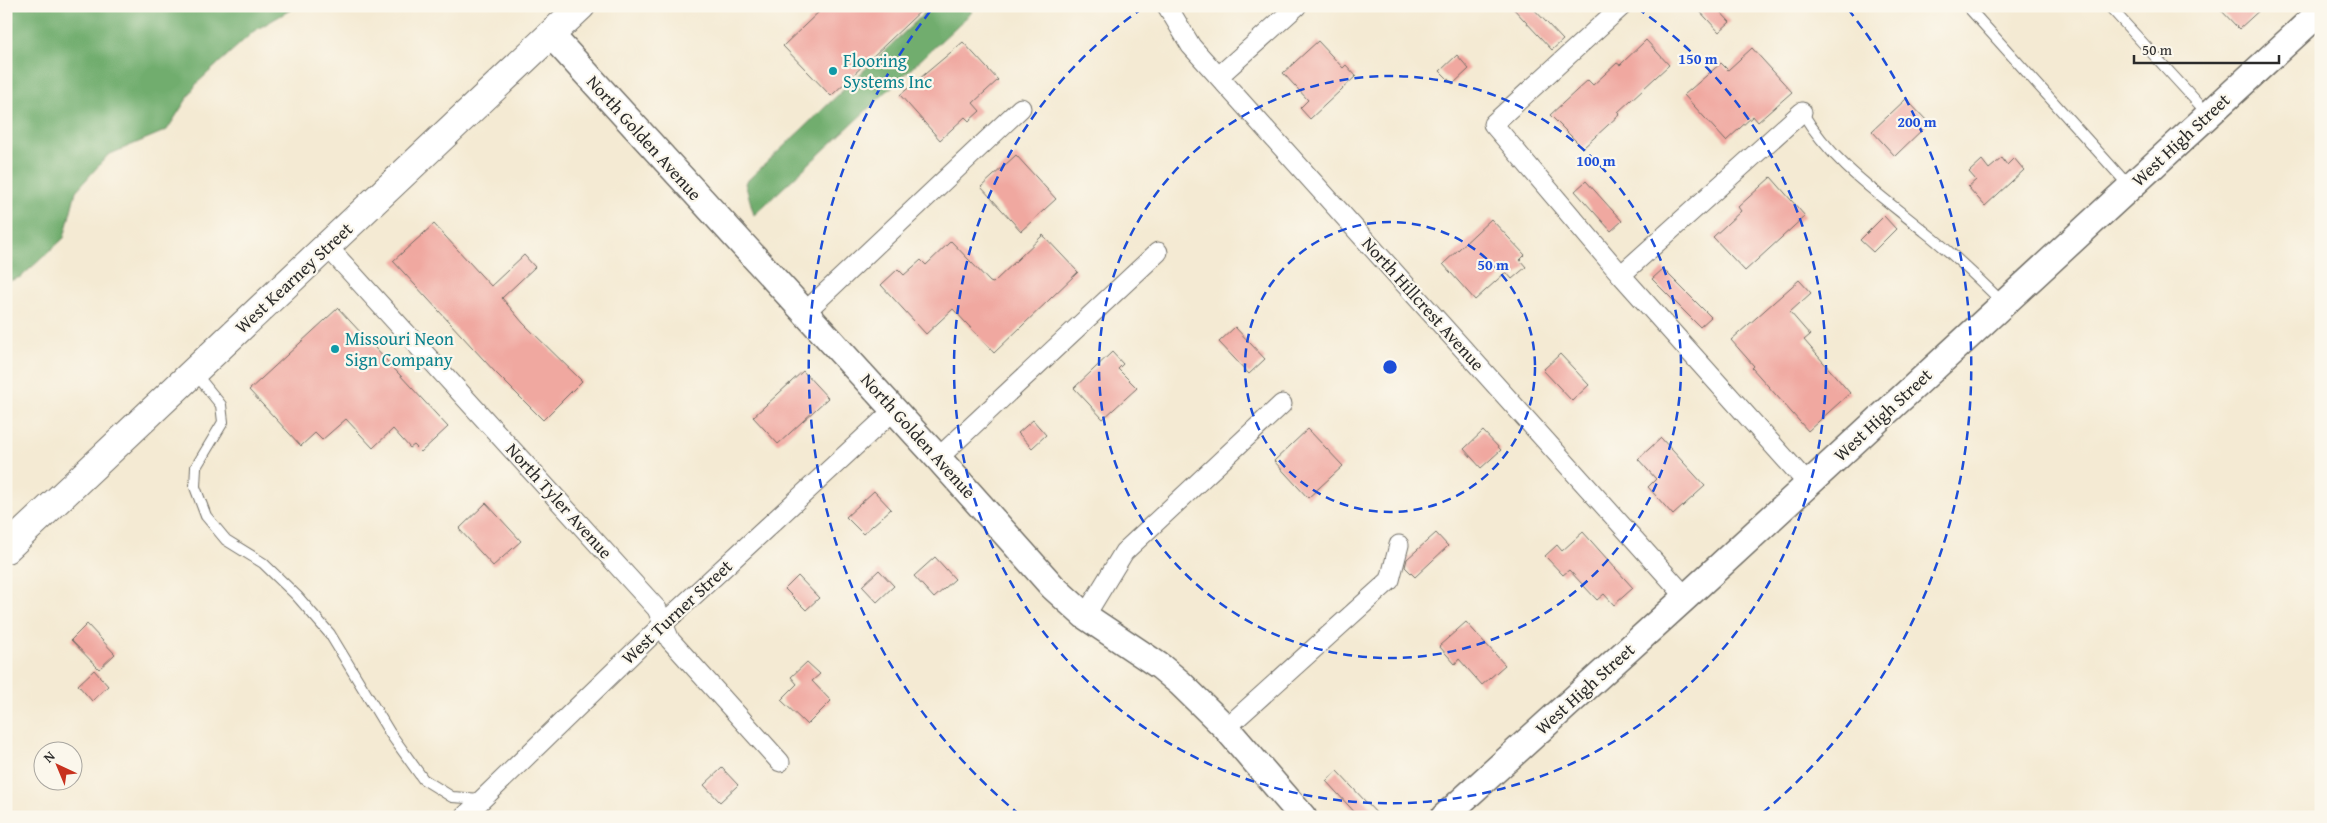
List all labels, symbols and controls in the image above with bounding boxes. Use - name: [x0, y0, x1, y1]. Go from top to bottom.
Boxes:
- scale bar: [2134, 32, 2280, 64]
- text: 50 m: [2142, 39, 2173, 60]
- place label: Flooring Systems Inc: [843, 47, 932, 95]
- text: 150 m: [1678, 48, 1718, 69]
- marker: Flooring Systems Inc: [827, 65, 839, 77]
- street label: North Golden Avenue: [580, 69, 708, 207]
- street label: West High Street: [2125, 86, 2236, 193]
- text: 200 m: [1897, 111, 1937, 132]
- text: 100 m: [1576, 150, 1616, 171]
- street label: West Kearney Street: [229, 215, 359, 340]
- street label: North Hillcrest Avenue: [1356, 231, 1491, 377]
- text: 50 m: [1477, 254, 1509, 275]
- place label: Missouri Neon Sign Company: [345, 325, 454, 373]
- marker: Missouri Neon Sign Company: [329, 343, 341, 355]
- centre of rings: [1381, 358, 1399, 376]
- street label: West High Street: [1827, 361, 1938, 468]
- street label: North Golden Avenue: [854, 367, 982, 505]
- street label: North Tyler Avenue: [500, 437, 619, 565]
- street label: West Turner Street: [615, 552, 739, 670]
- street label: West High Street: [1529, 636, 1641, 741]
- north arrow: [32, 740, 82, 790]
- text: N: [39, 746, 60, 767]

